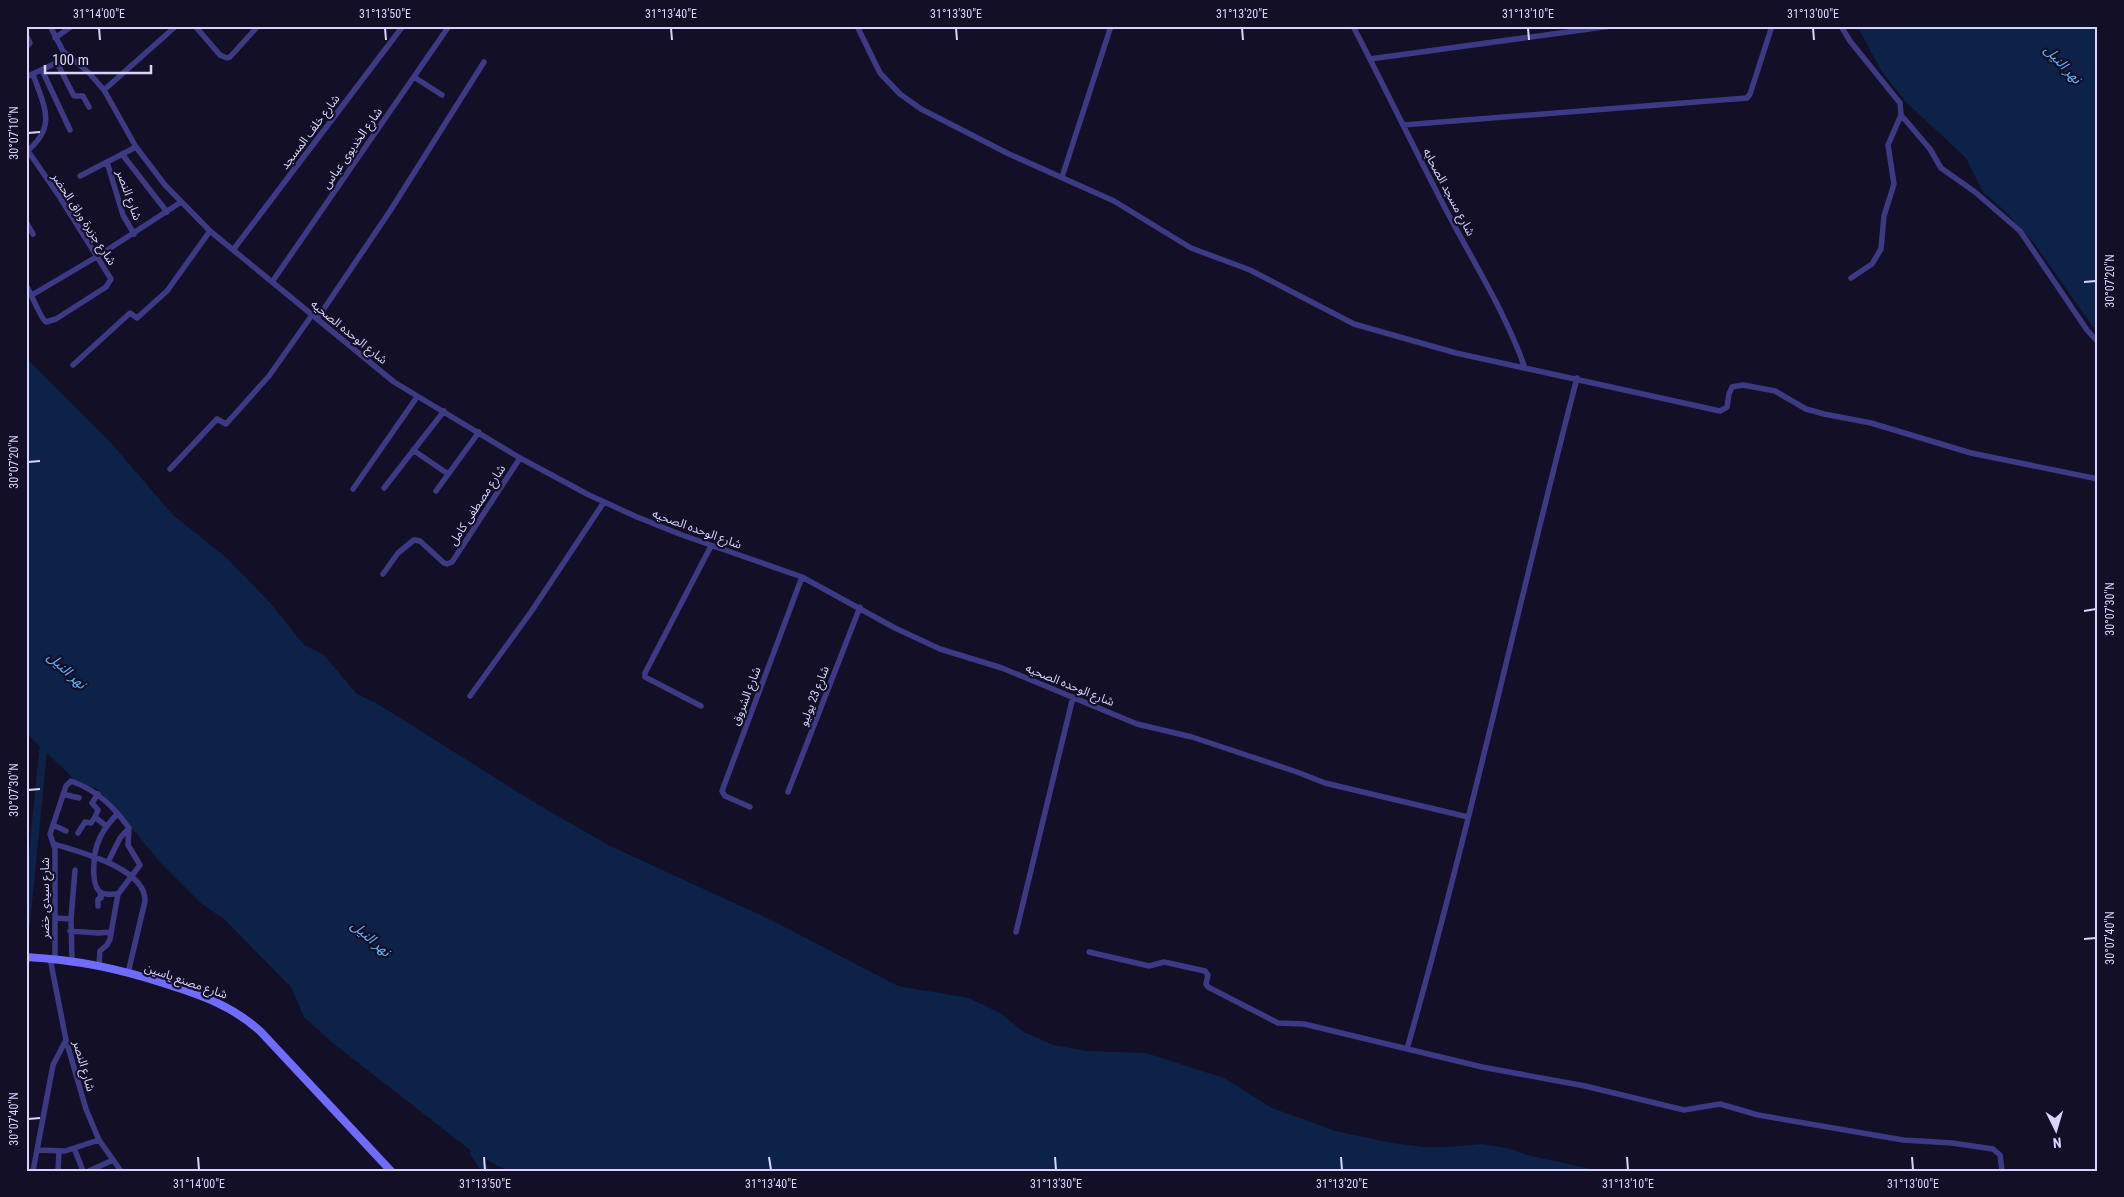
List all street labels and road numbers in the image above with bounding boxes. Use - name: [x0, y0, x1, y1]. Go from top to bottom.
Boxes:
- street label: شارع خلف المسجد: [277, 92, 344, 173]
- street label: شارع الخديوى عباس: [319, 105, 387, 192]
- street label: شارع مسجد الصحابه: [1418, 146, 1478, 239]
- street label: شارع النصر: [111, 167, 145, 223]
- street label: شارع جزيرة وراق الحضر: [47, 169, 119, 269]
- street label: شارع الوحده الصحيه: [307, 297, 390, 369]
- street label: شارع مصطفى كامل: [446, 462, 510, 549]
- street label: شارع الوحده الصحيه: [650, 506, 744, 554]
- street label: شارع الوحده الصحيه: [1023, 661, 1116, 711]
- street label: شارع 23 يوليو: [796, 664, 834, 729]
- street label: شارع الشروق: [728, 665, 765, 728]
- street label: شارع سيدى خضر: [38, 857, 54, 940]
- street label: شارع مصنع ياسين: [142, 960, 229, 1004]
- street label: شارع النصر: [68, 1038, 98, 1094]

